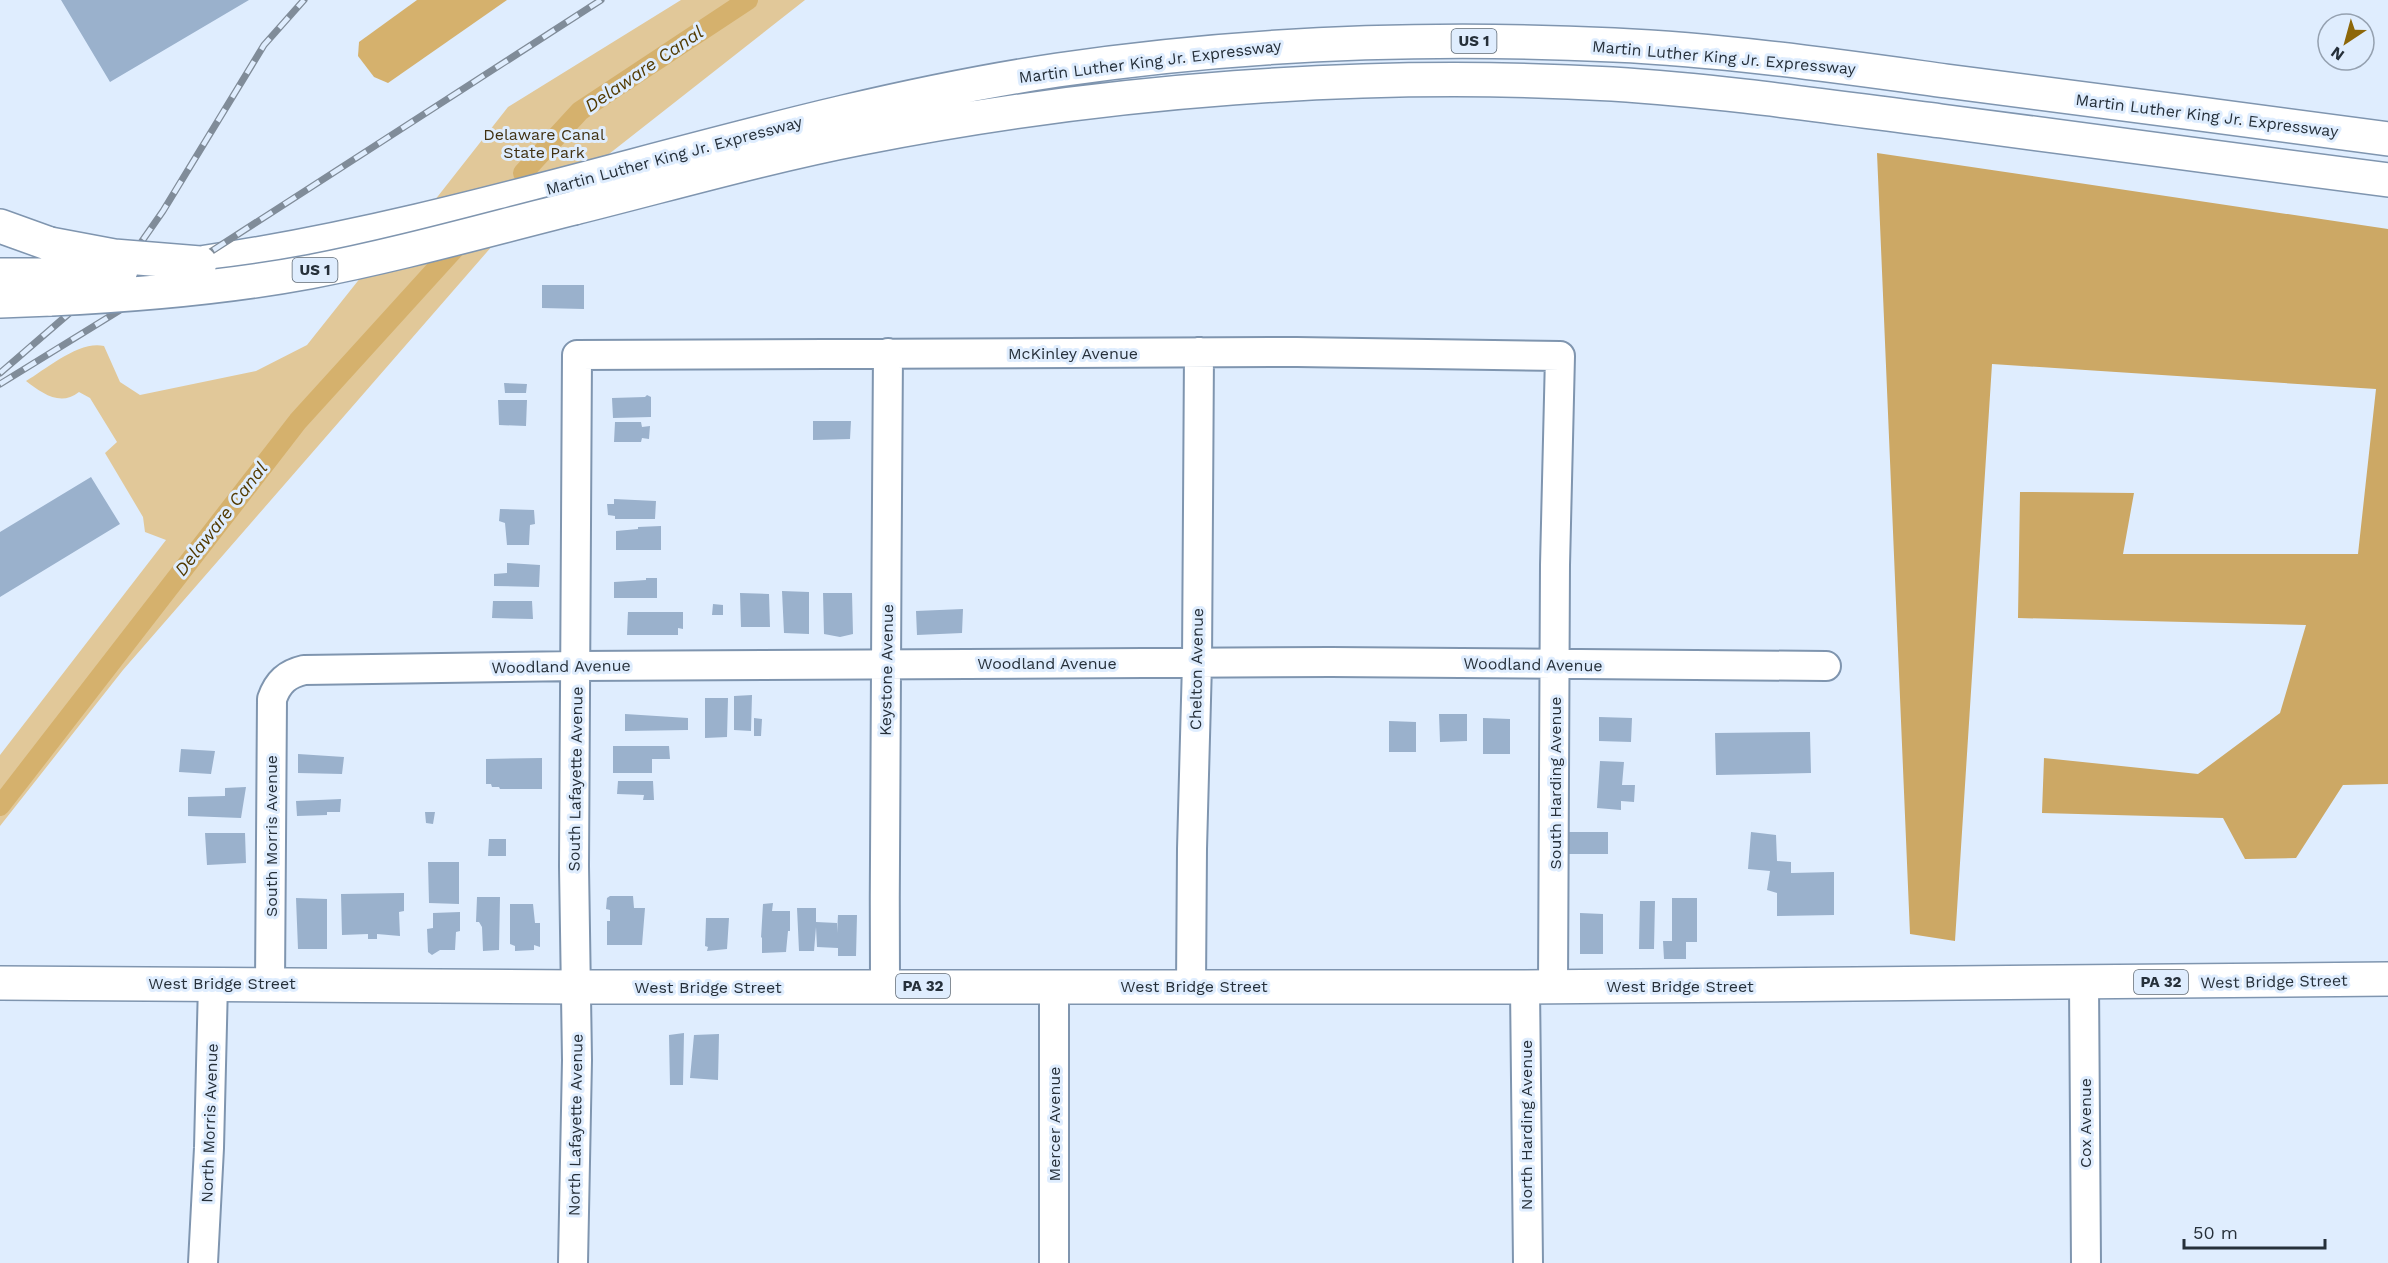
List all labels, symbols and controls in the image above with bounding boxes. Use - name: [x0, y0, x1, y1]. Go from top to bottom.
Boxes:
- north arrow: [2316, 12, 2376, 72]
- water label: Delaware Canal: [581, 21, 707, 116]
- road number: US 1: [1452, 29, 1496, 53]
- street label: Martin Luther King Jr. Expressway: [1018, 36, 1283, 87]
- street label: Martin Luther King Jr. Expressway: [1591, 37, 1857, 79]
- text: N: [2327, 43, 2348, 65]
- street label: Martin Luther King Jr. Expressway: [2074, 90, 2340, 141]
- street label: Martin Luther King Jr. Expressway: [544, 112, 805, 199]
- park label: Delaware Canal State Park: [483, 125, 605, 162]
- road number: US 1: [292, 258, 338, 282]
- street label: McKinley Avenue: [1008, 344, 1138, 363]
- water label: Delaware Canal: [170, 458, 271, 580]
- street label: Keystone Avenue: [876, 604, 897, 736]
- street label: Chelton Avenue: [1186, 608, 1207, 730]
- street label: Woodland Avenue: [977, 654, 1117, 673]
- street label: Woodland Avenue: [1463, 654, 1603, 675]
- street label: Woodland Avenue: [491, 656, 631, 677]
- street label: South Lafayette Avenue: [564, 686, 587, 872]
- street label: South Harding Avenue: [1546, 697, 1565, 869]
- street label: South Morris Avenue: [262, 755, 281, 917]
- road number: PA 32: [2134, 970, 2188, 994]
- street label: West Bridge Street: [2200, 971, 2348, 992]
- street label: West Bridge Street: [148, 974, 296, 993]
- road number: PA 32: [896, 974, 950, 998]
- street label: West Bridge Street: [1120, 977, 1268, 996]
- street label: West Bridge Street: [1606, 977, 1754, 996]
- street label: West Bridge Street: [634, 978, 782, 997]
- street label: North Lafayette Avenue: [564, 1034, 587, 1216]
- street label: North Harding Avenue: [1517, 1040, 1536, 1210]
- street label: North Morris Avenue: [197, 1043, 222, 1203]
- street label: Mercer Avenue: [1045, 1067, 1064, 1181]
- street label: Cox Avenue: [2076, 1078, 2095, 1168]
- scale bar: [2184, 1212, 2325, 1250]
- text: 50 m: [2193, 1222, 2238, 1243]

